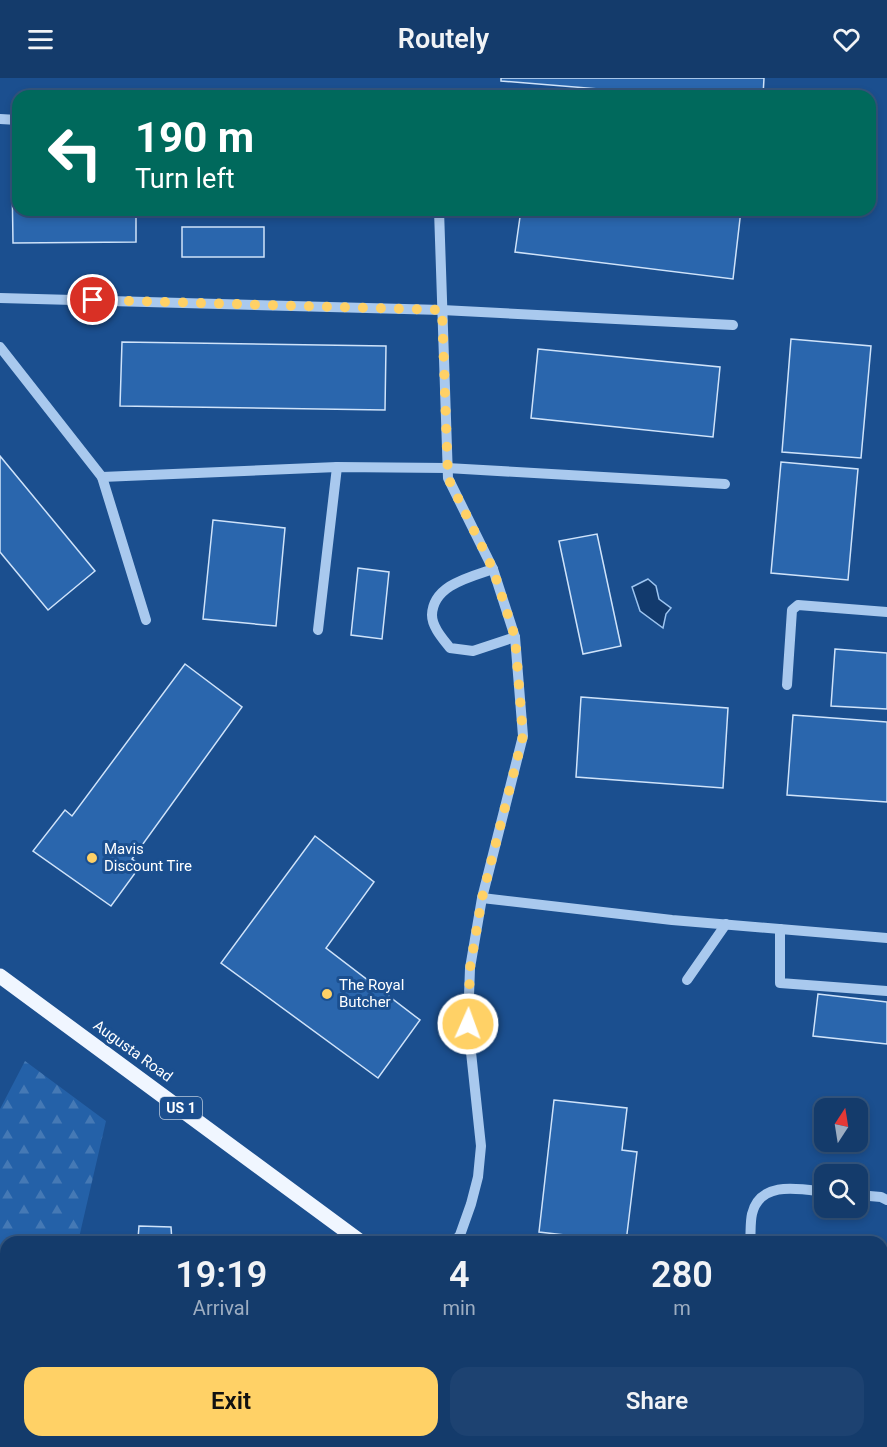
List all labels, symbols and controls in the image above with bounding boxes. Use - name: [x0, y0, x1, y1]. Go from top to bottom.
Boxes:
- icon: menu: [24, 23, 57, 56]
- text: Routely: [398, 23, 489, 55]
- icon: heart: [830, 23, 863, 56]
- text: 190 m: [135, 113, 254, 162]
- icon: left: [36, 114, 114, 192]
- text: Turn left: [135, 163, 235, 195]
- pin: [67, 274, 118, 325]
- icon: arrive: [76, 283, 109, 316]
- place label: Mavis Discount Tire: [104, 840, 192, 875]
- marker: Mavis Discount Tire: [85, 851, 99, 865]
- place label: The Royal Butcher: [339, 976, 404, 1011]
- marker: The Royal Butcher: [320, 987, 334, 1001]
- position arrow: [436, 992, 500, 1056]
- street label: Augusta Road: [90, 1016, 176, 1086]
- road number: US 1: [160, 1097, 202, 1119]
- north arrow: [814, 1098, 868, 1152]
- map controls: [814, 1098, 868, 1218]
- button: search: [814, 1164, 868, 1218]
- text: 19:19: [175, 1254, 267, 1296]
- text: 4: [449, 1254, 469, 1296]
- text: 280: [651, 1254, 713, 1296]
- text: Arrival: [193, 1296, 250, 1320]
- text: min: [442, 1296, 476, 1320]
- text: m: [673, 1296, 691, 1320]
- button: Exit: [24, 1367, 438, 1436]
- button: Share: [450, 1367, 864, 1436]

